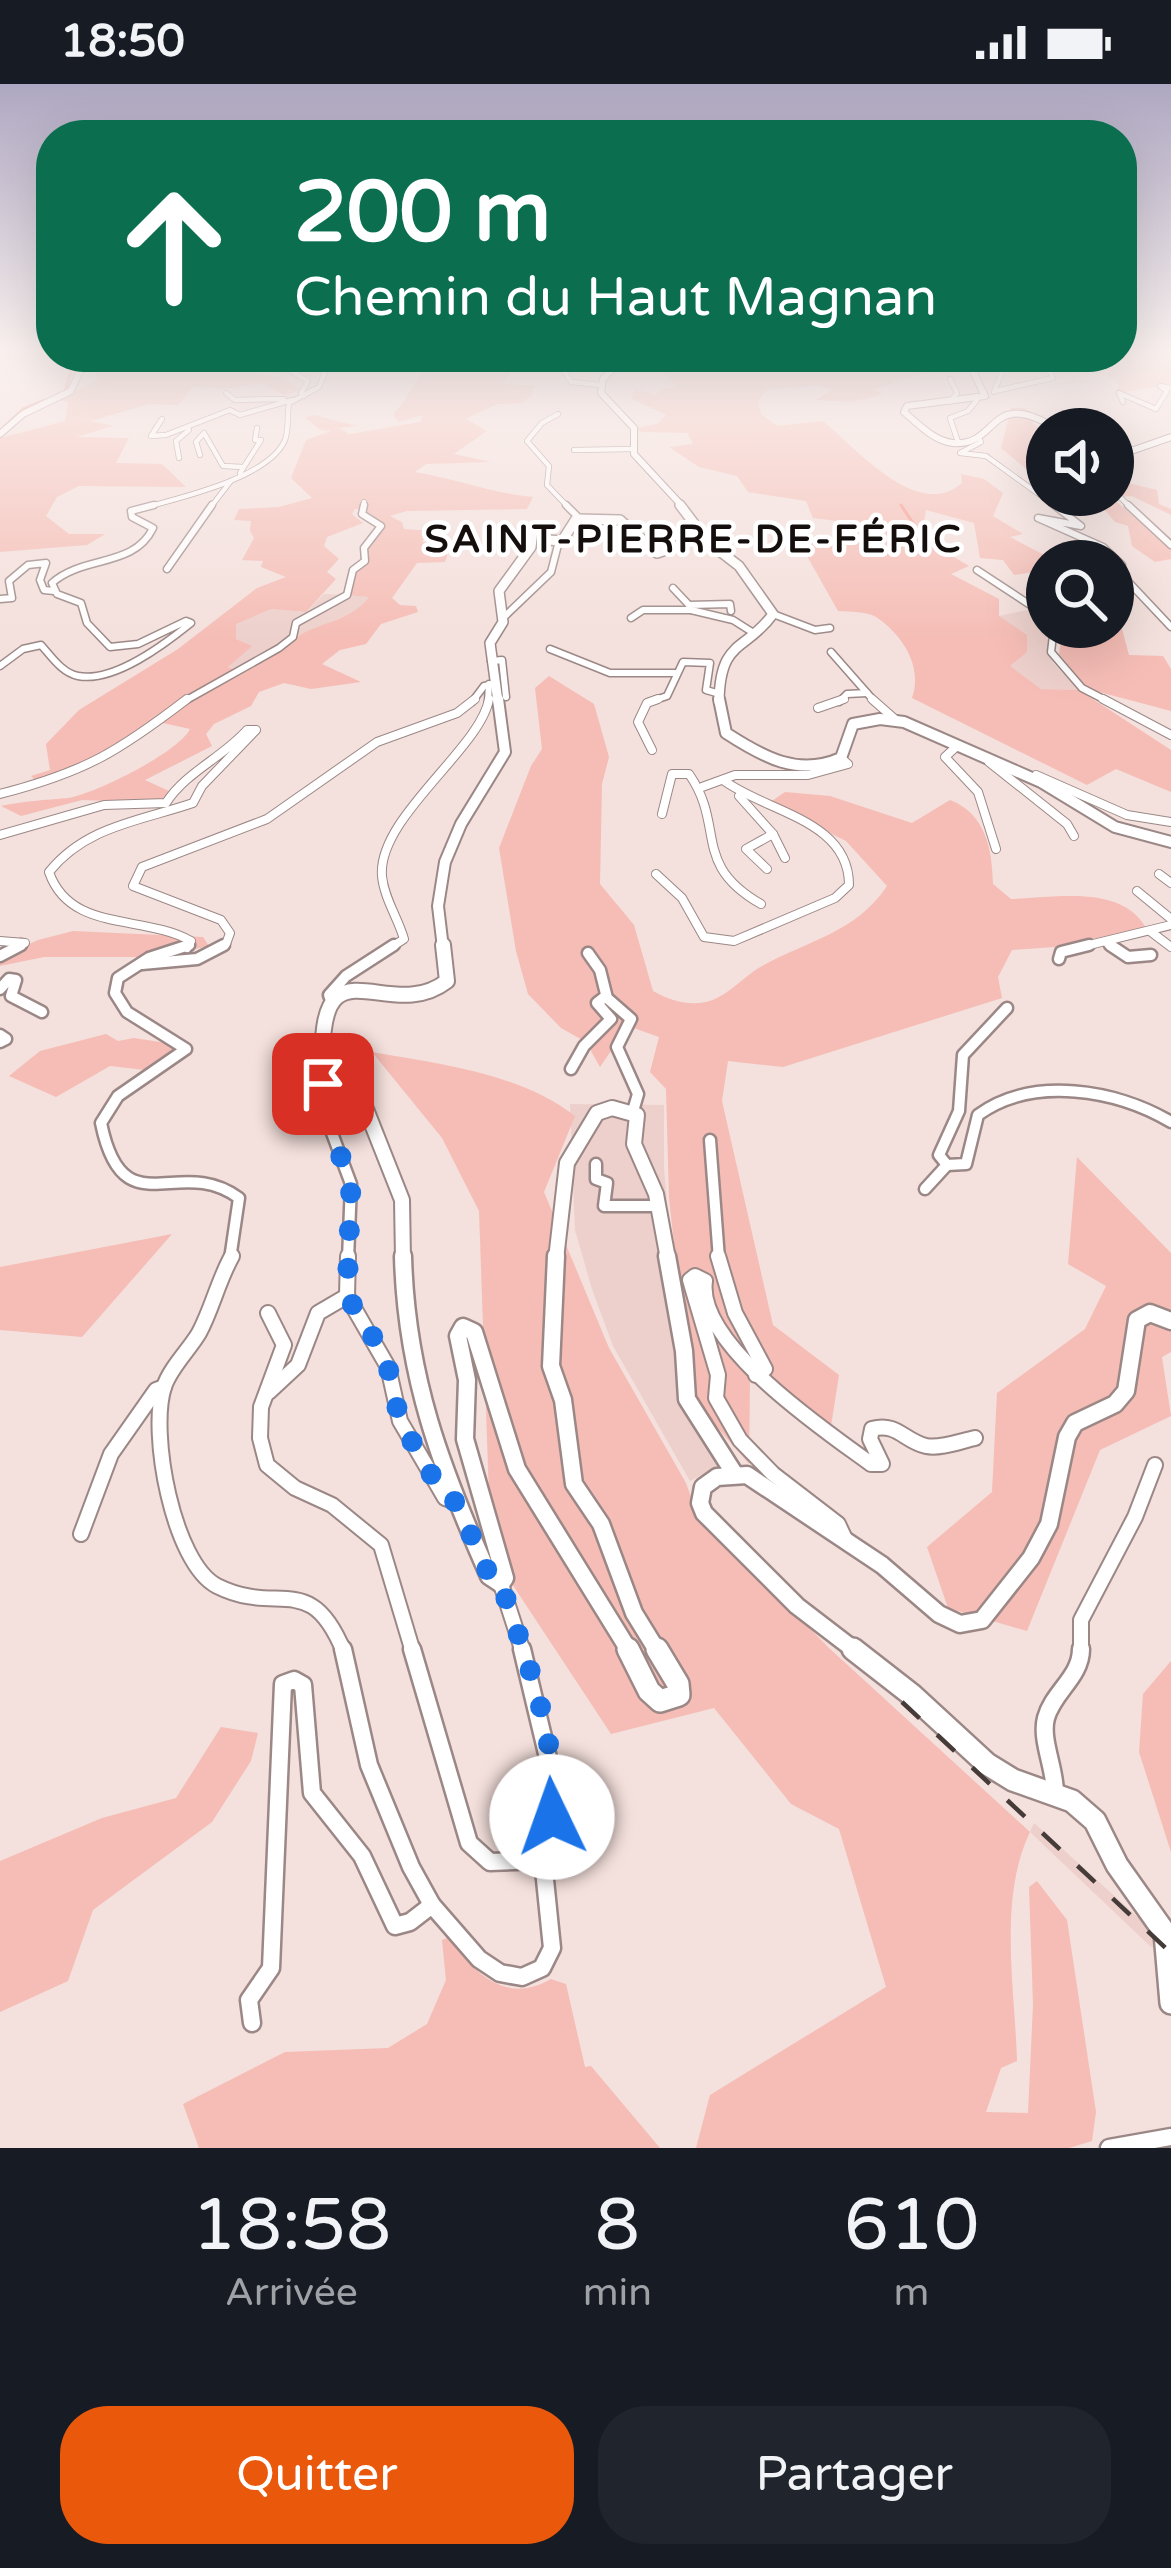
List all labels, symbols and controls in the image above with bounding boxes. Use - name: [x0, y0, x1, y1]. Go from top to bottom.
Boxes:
- text: 18:50: [60, 15, 185, 69]
- text: 200 m: [294, 163, 551, 264]
- icon: ahead: [96, 168, 252, 324]
- text: Chemin du Haut Magnan: [294, 265, 937, 330]
- map controls: [1026, 408, 1134, 648]
- button: sound: [1026, 408, 1134, 516]
- district label: SAINT-PIERRE-DE-FÉRIC: [425, 516, 963, 563]
- button: search: [1026, 540, 1134, 648]
- pin: [272, 1033, 374, 1135]
- icon: arrive: [290, 1051, 356, 1117]
- position arrow: [489, 1754, 615, 1880]
- text: 18:58: [192, 2183, 391, 2270]
- text: 8: [595, 2183, 640, 2270]
- text: 610: [844, 2183, 979, 2270]
- text: Arrivée: [225, 2269, 358, 2316]
- text: min: [583, 2269, 652, 2316]
- text: m: [894, 2269, 929, 2316]
- button: Quitter: [60, 2406, 574, 2544]
- button: Partager: [598, 2406, 1111, 2544]

